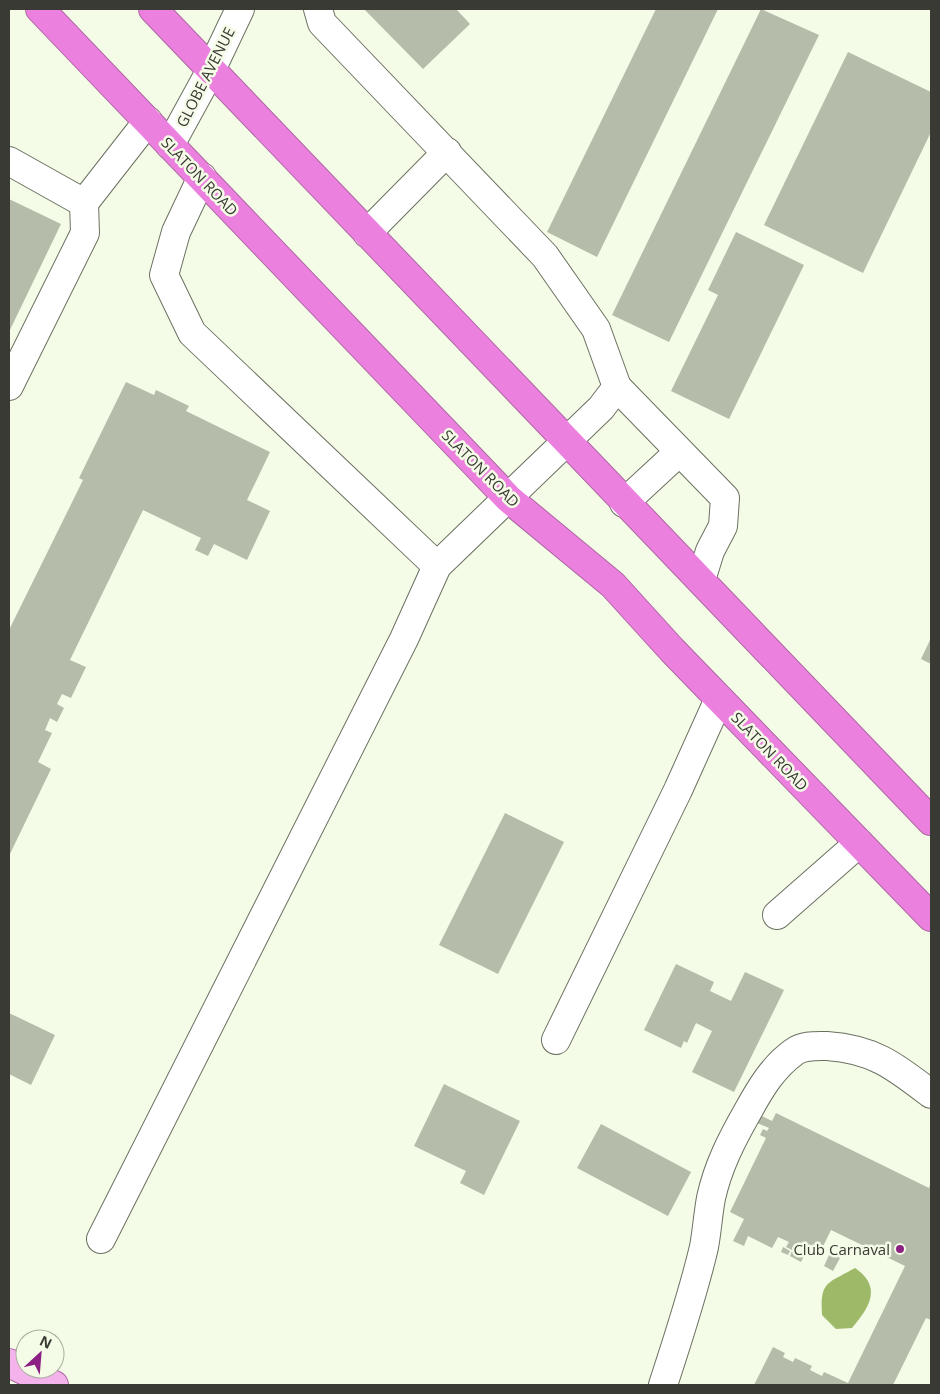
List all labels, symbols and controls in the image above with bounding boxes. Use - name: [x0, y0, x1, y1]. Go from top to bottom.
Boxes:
- street label: GLOBE AVENUE: [171, 24, 239, 130]
- street label: SLATON ROAD: [157, 132, 243, 220]
- street label: SLATON ROAD: [438, 425, 524, 511]
- street label: SLATON ROAD: [727, 707, 813, 795]
- place label: Club Carnaval: [793, 1239, 890, 1259]
- marker: Club Carnaval: [894, 1243, 906, 1255]
- north arrow: [15, 1329, 65, 1379]
- text: N: [37, 1331, 55, 1353]

